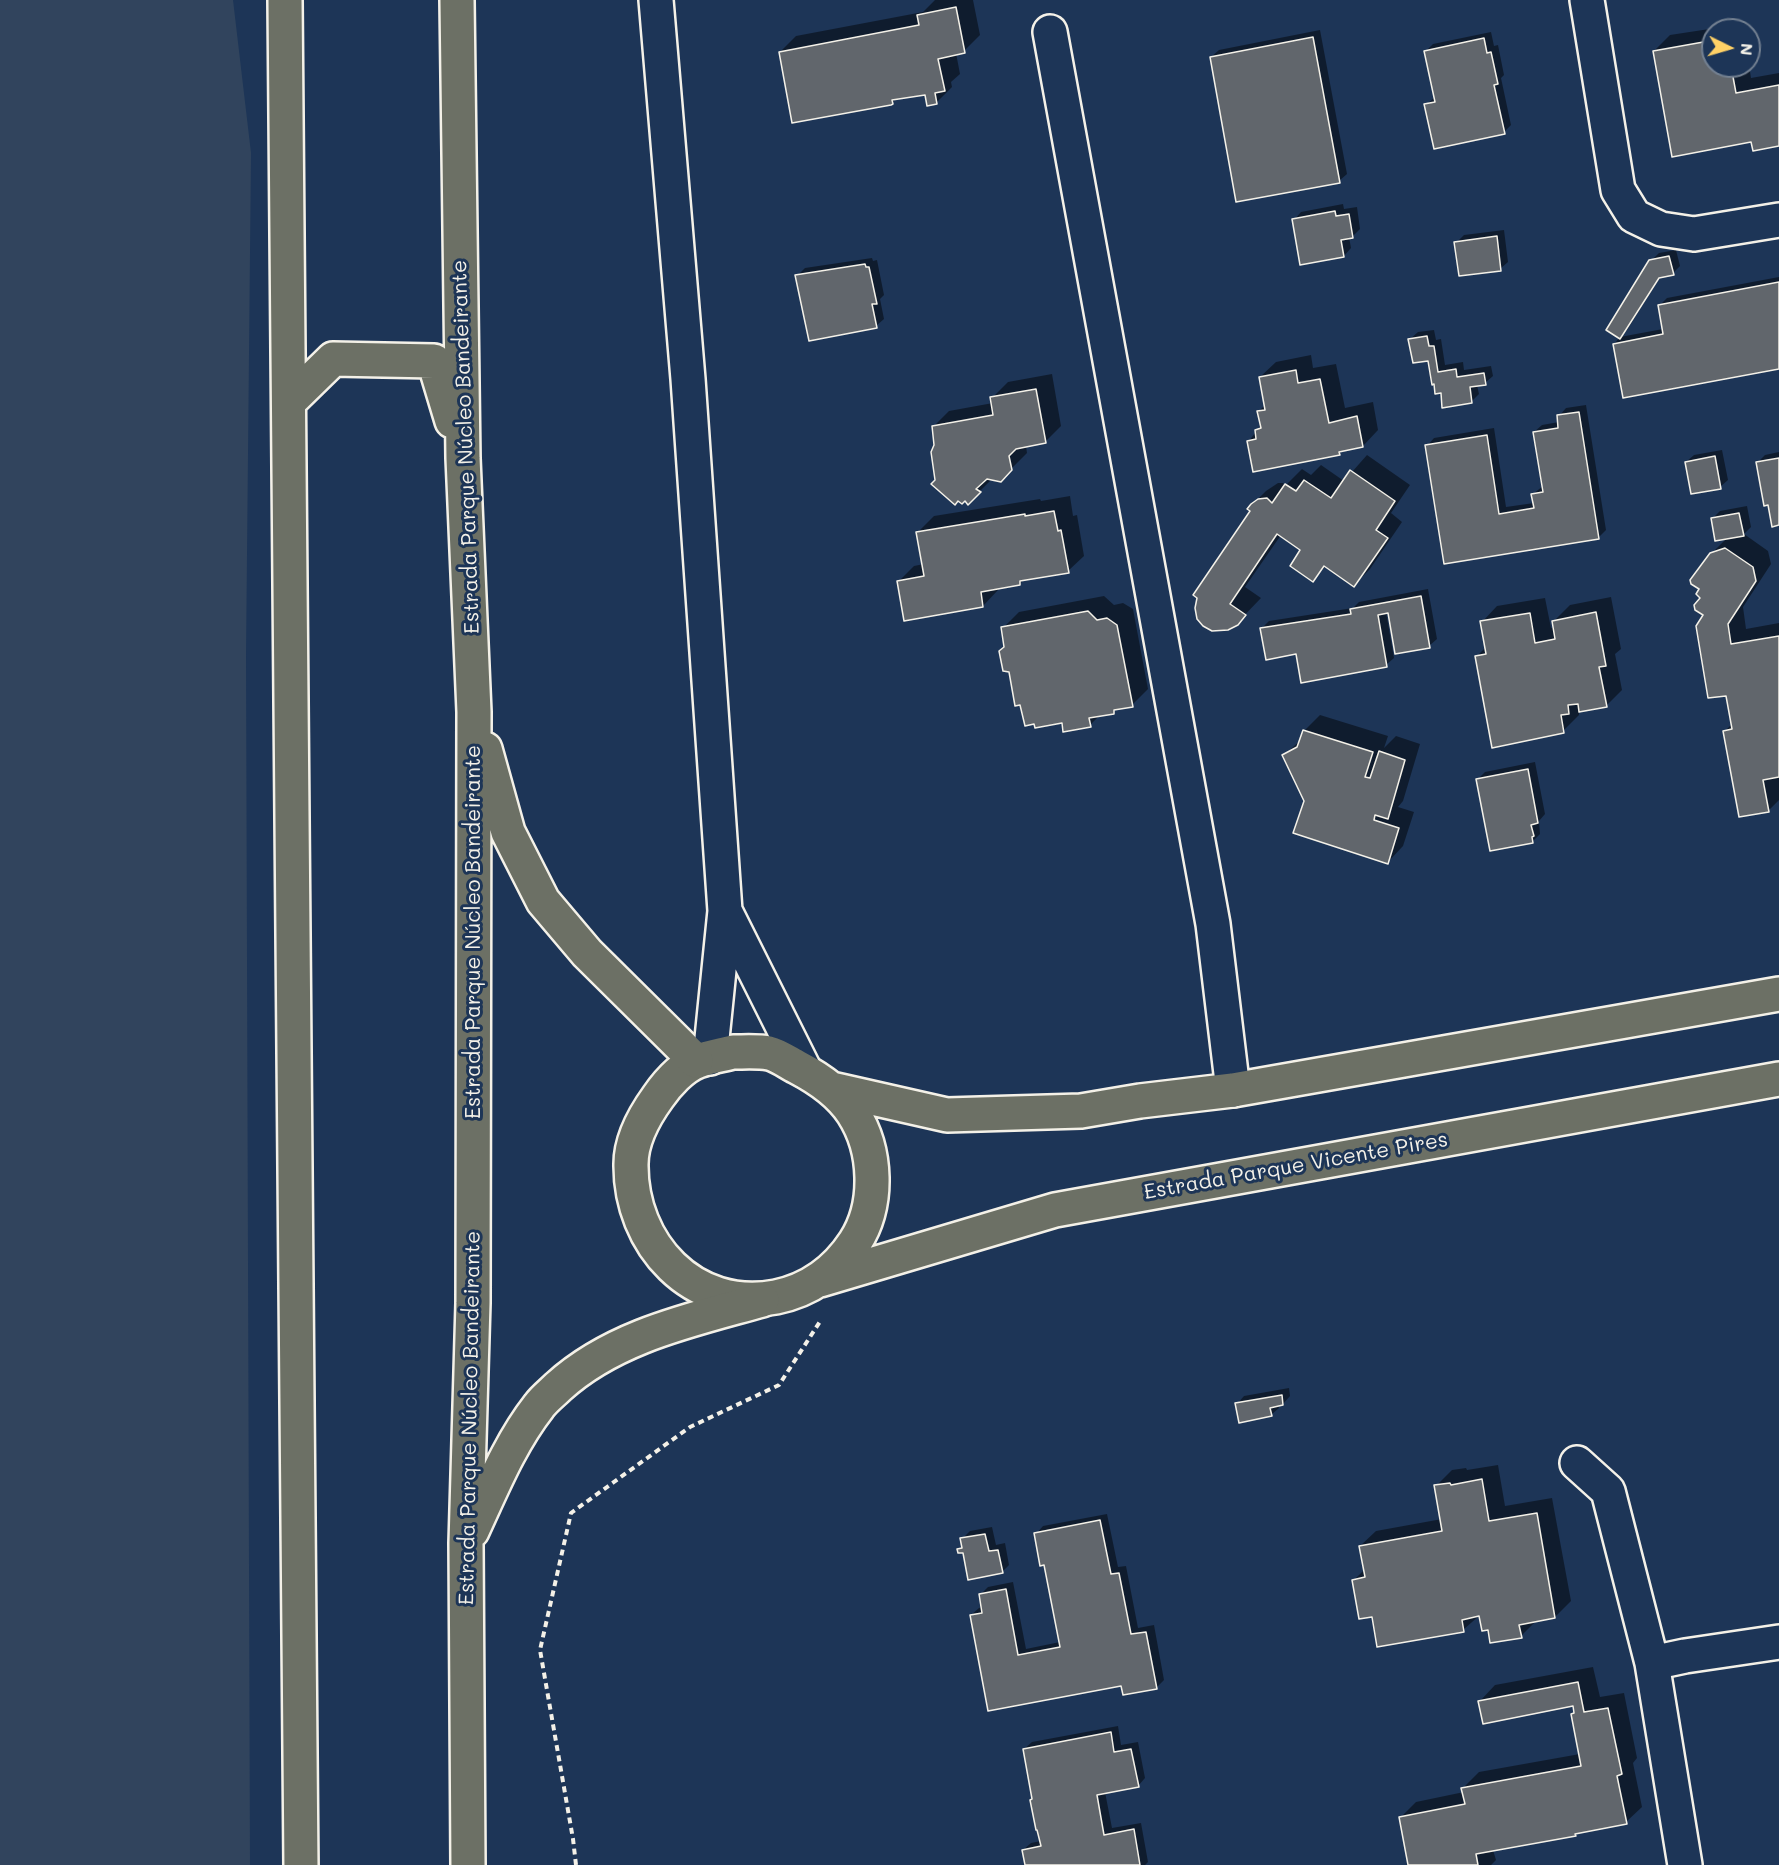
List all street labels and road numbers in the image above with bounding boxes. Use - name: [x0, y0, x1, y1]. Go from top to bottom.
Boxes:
- street label: Estrada Parque Núcleo Bandeirante: [447, 260, 485, 634]
- street label: Estrada Parque Núcleo Bandeirante: [461, 745, 487, 1119]
- street label: Estrada Parque Vicente Pires: [1142, 1127, 1450, 1205]
- street label: Estrada Parque Núcleo Bandeirante: [454, 1231, 486, 1605]

